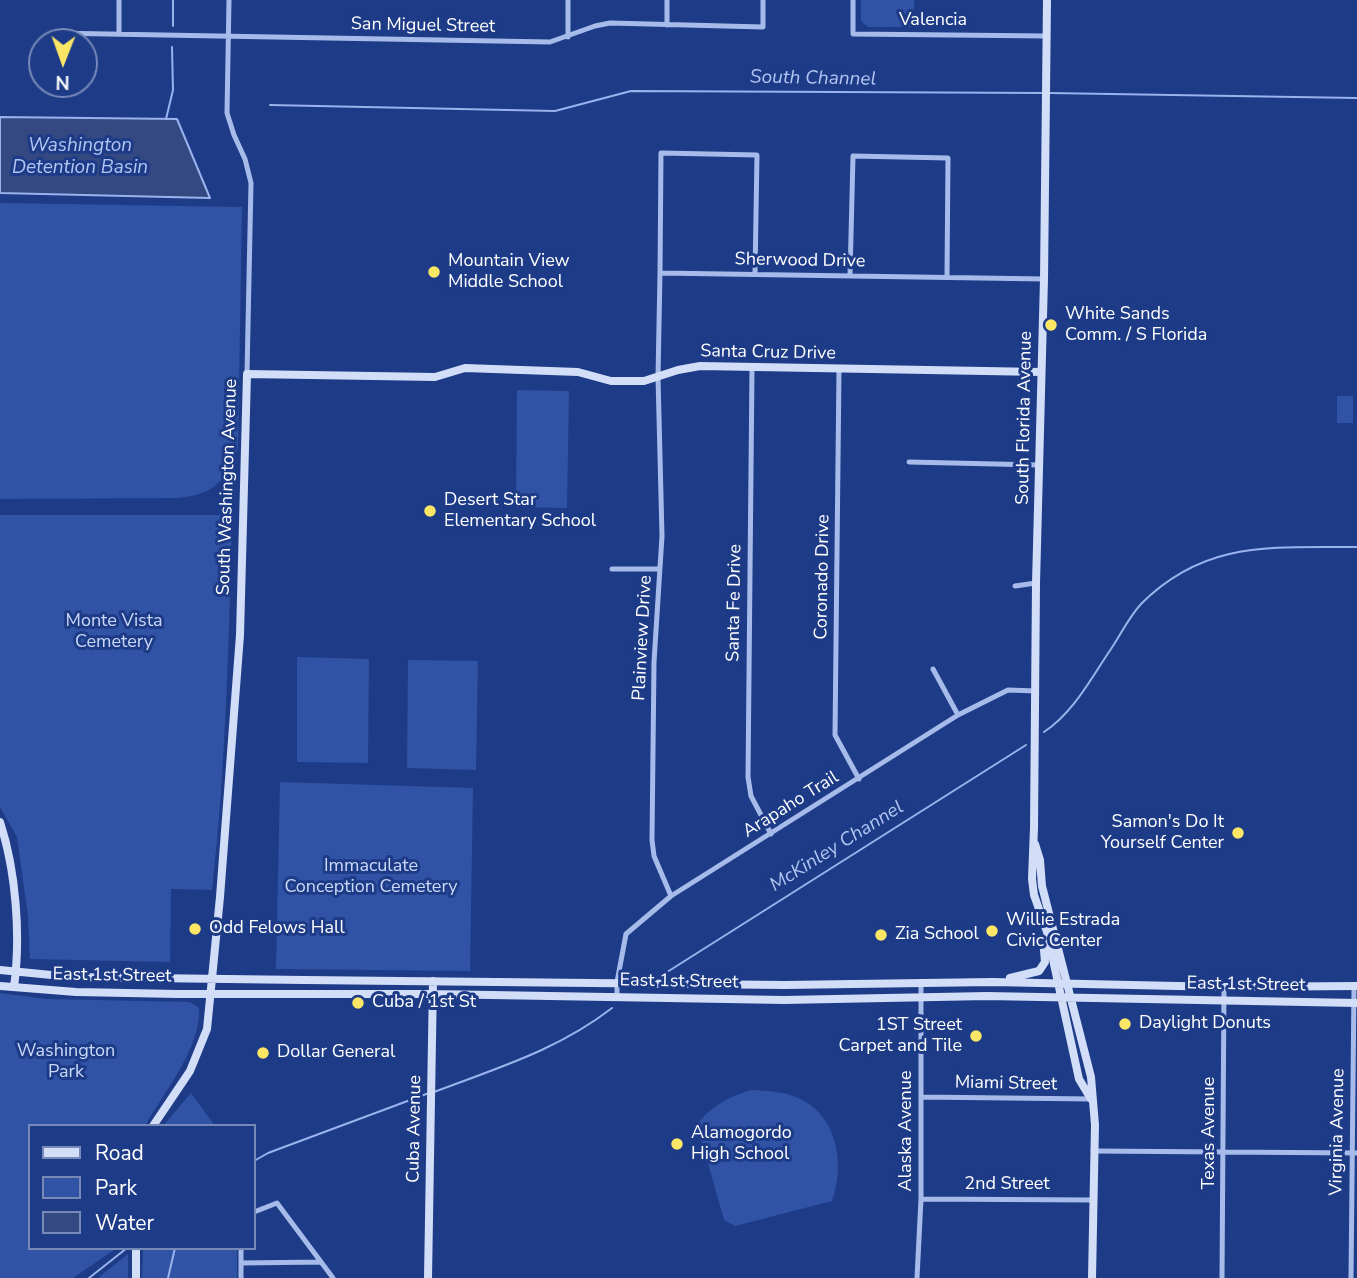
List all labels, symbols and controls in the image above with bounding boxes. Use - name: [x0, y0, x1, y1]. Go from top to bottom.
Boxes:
- street label: Valencia: [899, 10, 967, 32]
- street label: San Miguel Street: [351, 14, 495, 38]
- north arrow: [28, 28, 98, 98]
- water label: South Channel: [750, 67, 876, 91]
- text: N: [55, 69, 70, 95]
- water label: Washington Detention Basin: [12, 135, 148, 179]
- street label: Sherwood Drive: [734, 249, 866, 273]
- place label: Mountain View Middle School: [448, 251, 570, 294]
- marker: Mountain View Middle School: [426, 264, 442, 280]
- place label: White Sands Comm. / S Florida: [1065, 304, 1207, 346]
- marker: White Sands Comm. / S Florida: [1043, 317, 1059, 333]
- street label: South Florida Avenue: [1013, 331, 1037, 505]
- street label: Santa Cruz Drive: [700, 341, 836, 365]
- street label: South Washington Avenue: [213, 378, 243, 596]
- place label: Desert Star Elementary School: [444, 490, 596, 532]
- marker: Desert Star Elementary School: [422, 503, 438, 519]
- street label: Coronado Drive: [811, 514, 835, 640]
- street label: Santa Fe Drive: [723, 544, 747, 662]
- street label: Plainview Drive: [629, 575, 657, 701]
- park label: Monte Vista Cemetery: [65, 611, 163, 654]
- street label: Arapaho Trail: [739, 767, 843, 843]
- water label: McKinley Channel: [766, 797, 908, 897]
- place label: Samon's Do It Yourself Center: [1101, 812, 1224, 854]
- marker: Samon's Do It Yourself Center: [1230, 825, 1246, 841]
- park label: Immaculate Conception Cemetery: [284, 856, 458, 898]
- place label: Willie Estrada Civic Center: [1006, 910, 1120, 953]
- place label: Odd Felows Hall: [209, 918, 345, 940]
- marker: Odd Felows Hall: [187, 921, 203, 937]
- marker: Willie Estrada Civic Center: [984, 923, 1000, 939]
- place label: Zia School: [895, 924, 979, 946]
- marker: Zia School: [873, 927, 889, 943]
- street label: East 1st Street: [52, 964, 172, 988]
- street label: East 1st Street: [619, 970, 739, 994]
- street label: East 1st Street: [1186, 973, 1306, 997]
- place label: Cuba / 1st St: [372, 992, 476, 1014]
- marker: Cuba / 1st St: [350, 995, 366, 1011]
- place label: Daylight Donuts: [1139, 1013, 1271, 1035]
- place label: 1ST Street Carpet and Tile: [838, 1015, 962, 1058]
- marker: Daylight Donuts: [1117, 1016, 1133, 1032]
- marker: 1ST Street Carpet and Tile: [968, 1028, 984, 1044]
- park label: Washington Park: [17, 1041, 115, 1084]
- place label: Dollar General: [277, 1042, 395, 1064]
- marker: Dollar General: [255, 1045, 271, 1061]
- street label: Virginia Avenue: [1326, 1068, 1350, 1196]
- street label: Alaska Avenue: [896, 1071, 918, 1191]
- street label: Miami Street: [955, 1072, 1057, 1096]
- street label: Cuba Avenue: [403, 1075, 427, 1183]
- street label: Texas Avenue: [1199, 1077, 1221, 1189]
- place label: Alamogordo High School: [691, 1123, 792, 1166]
- legend: [28, 1124, 256, 1250]
- marker: Alamogordo High School: [669, 1136, 685, 1152]
- text: Road: [95, 1139, 144, 1167]
- text: Park: [95, 1174, 137, 1202]
- street label: 2nd Street: [964, 1174, 1050, 1196]
- text: Water: [95, 1209, 154, 1237]

